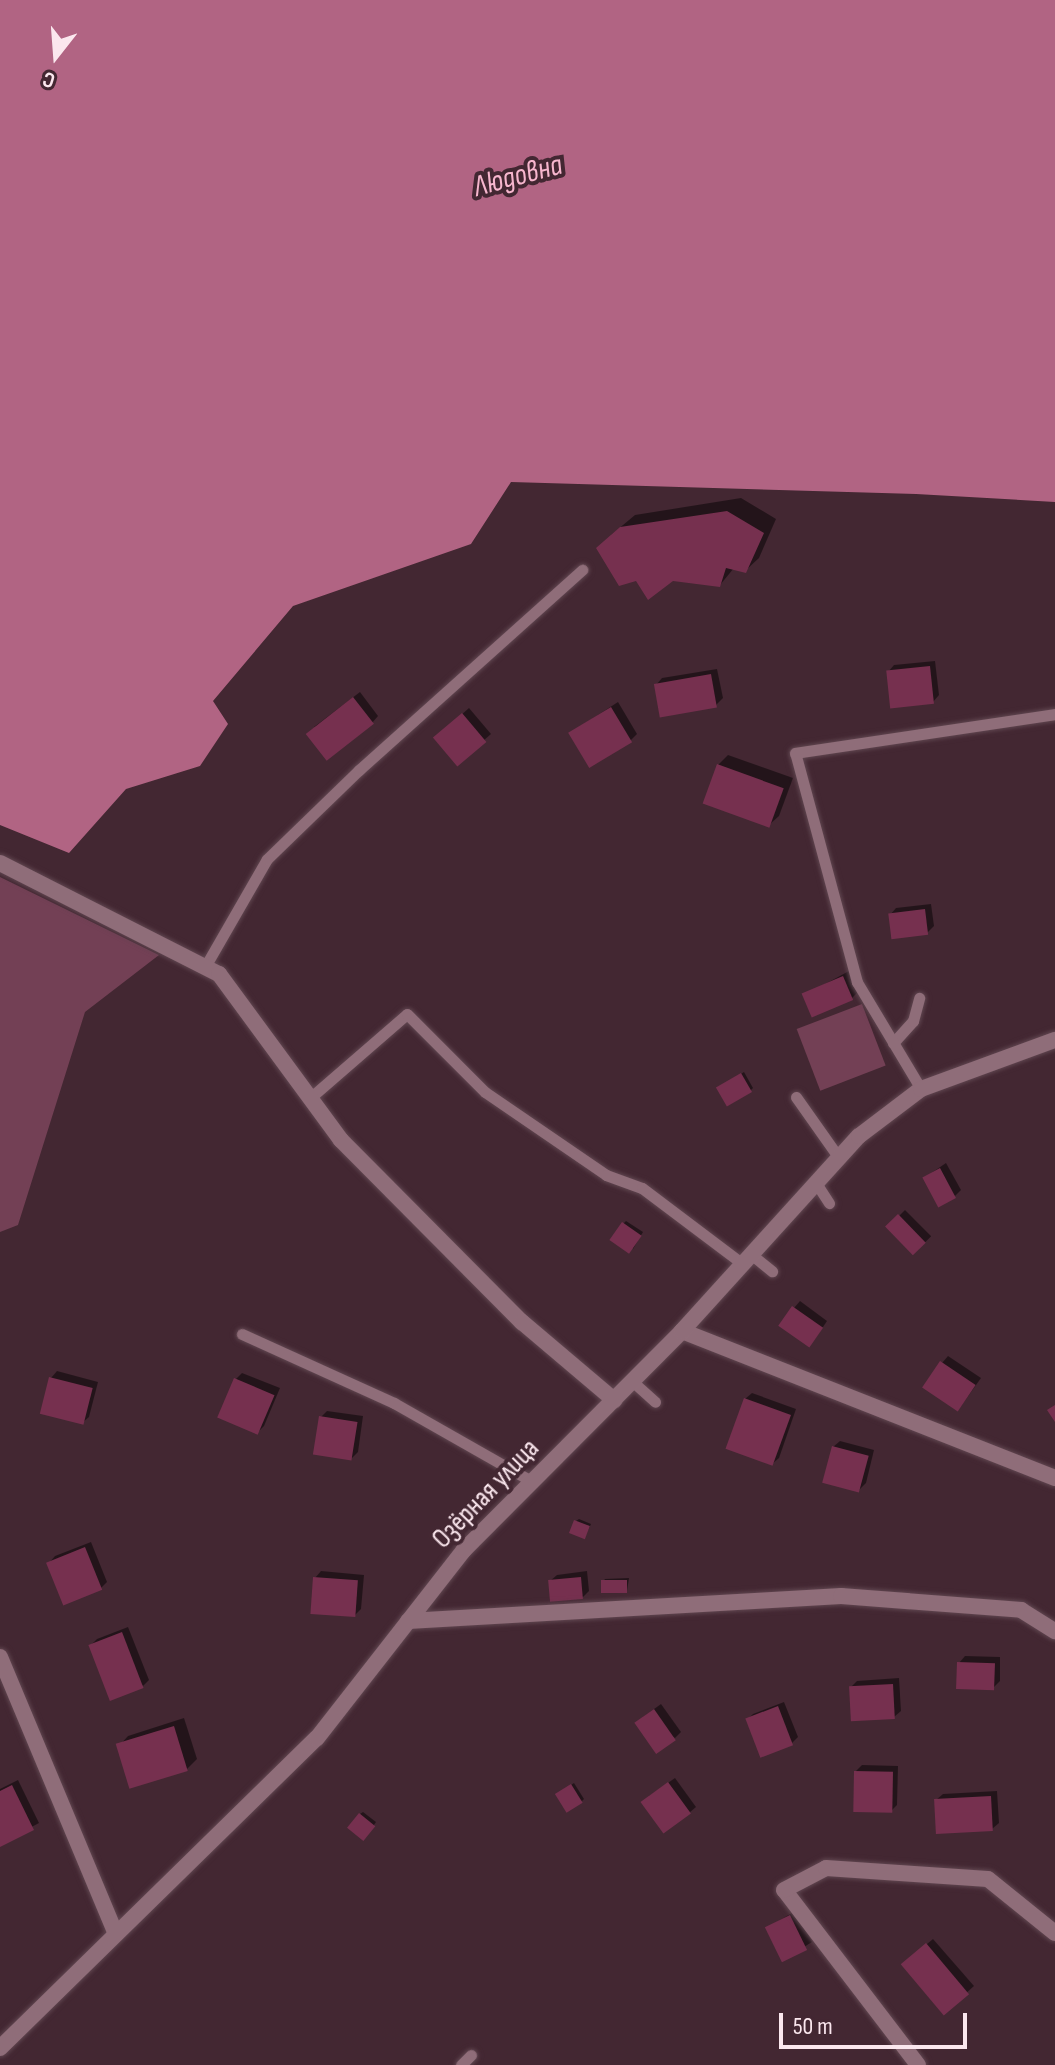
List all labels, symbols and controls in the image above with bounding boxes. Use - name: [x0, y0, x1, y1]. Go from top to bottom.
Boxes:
- north arrow: [16, 16, 96, 96]
- text: С: [39, 65, 58, 94]
- water label: Людовна: [470, 147, 566, 205]
- street label: Озёрная улица: [426, 1432, 546, 1556]
- scale bar: [783, 1997, 971, 2047]
- text: 50 m: [793, 2012, 833, 2041]

